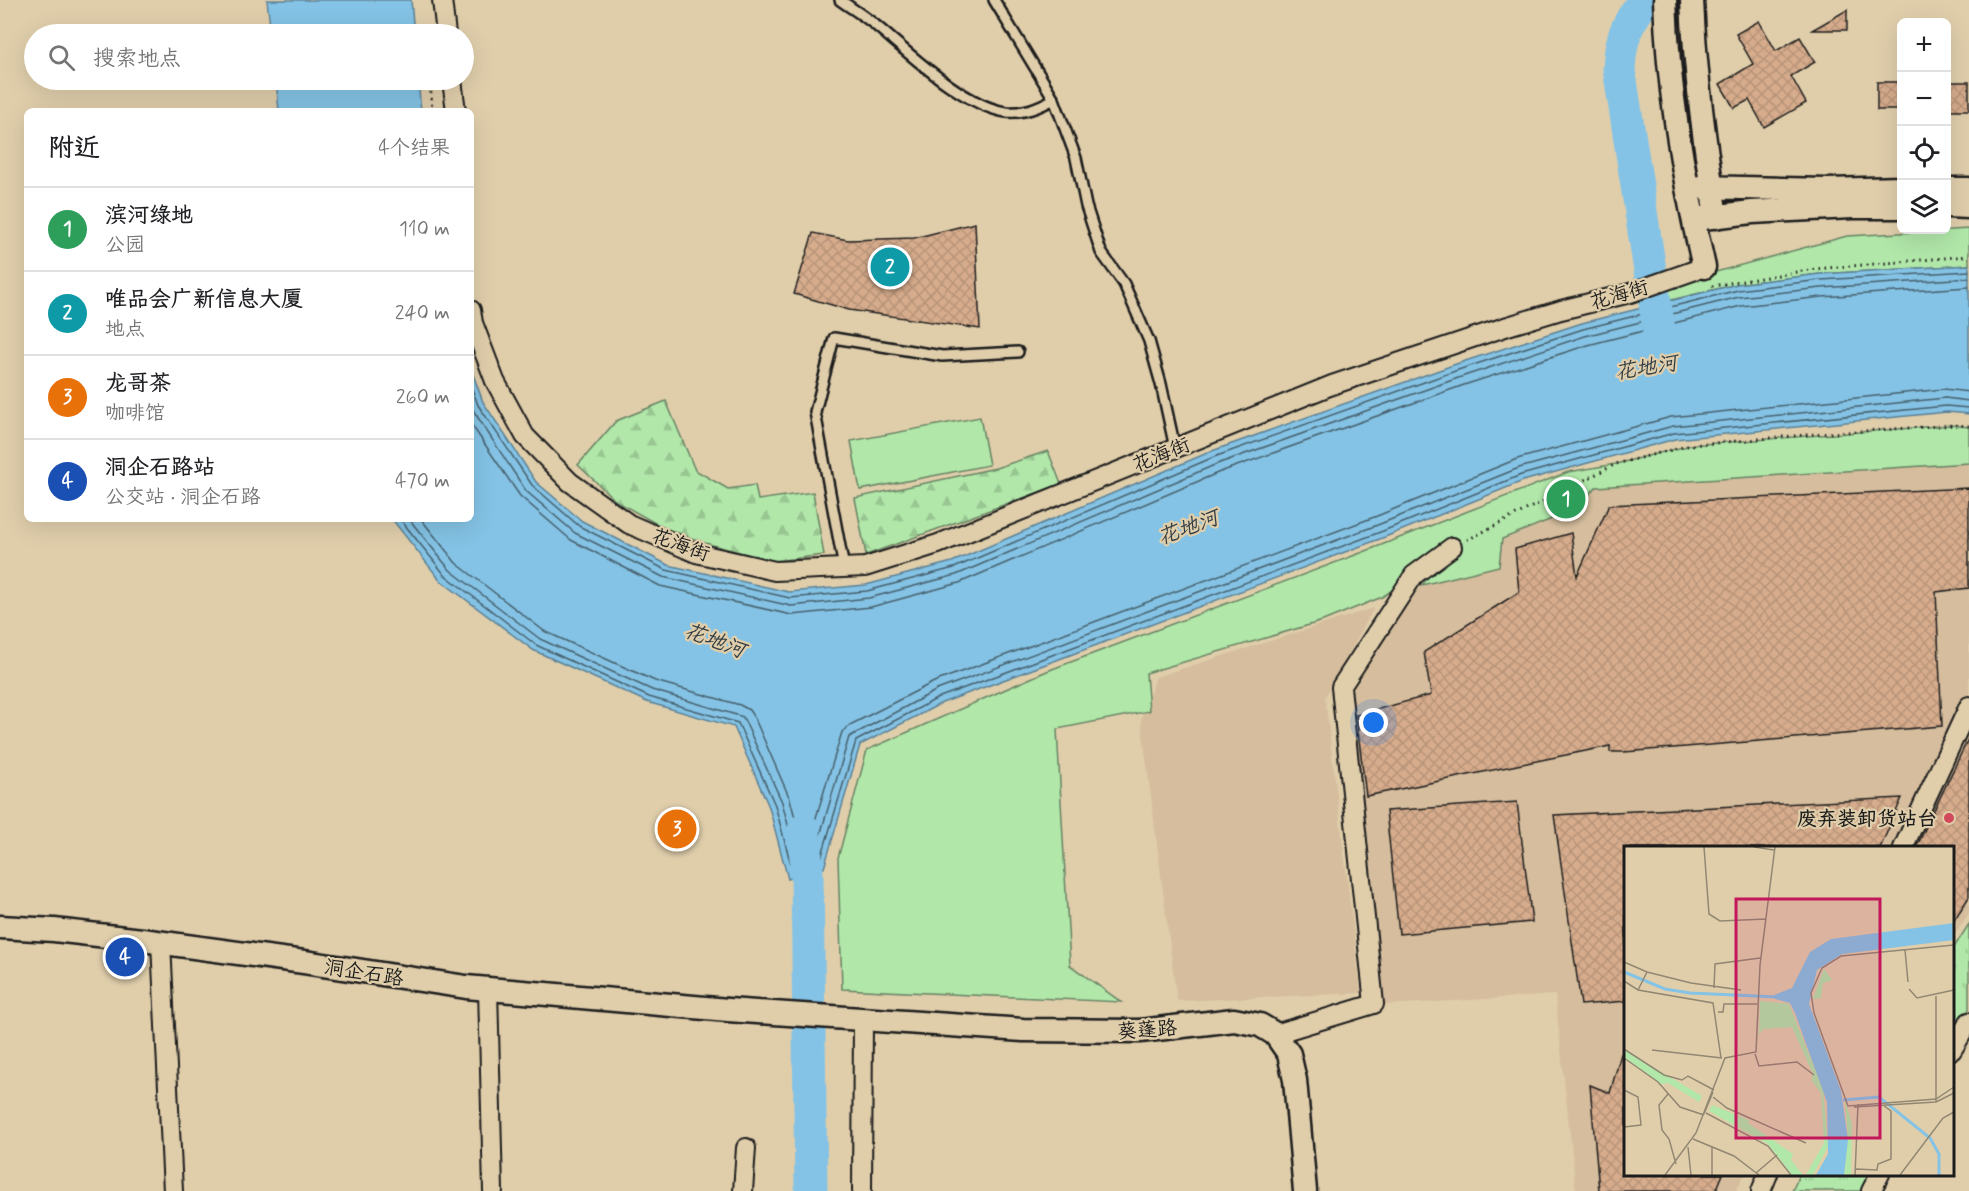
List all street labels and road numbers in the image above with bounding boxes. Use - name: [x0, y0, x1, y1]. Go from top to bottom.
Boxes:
- street label: 花海街: [1587, 274, 1652, 317]
- street label: 花海街: [1129, 432, 1194, 479]
- street label: 花海街: [648, 522, 713, 568]
- street label: 洞企石路: [322, 954, 406, 993]
- street label: 葵蓬路: [1116, 1015, 1179, 1046]

